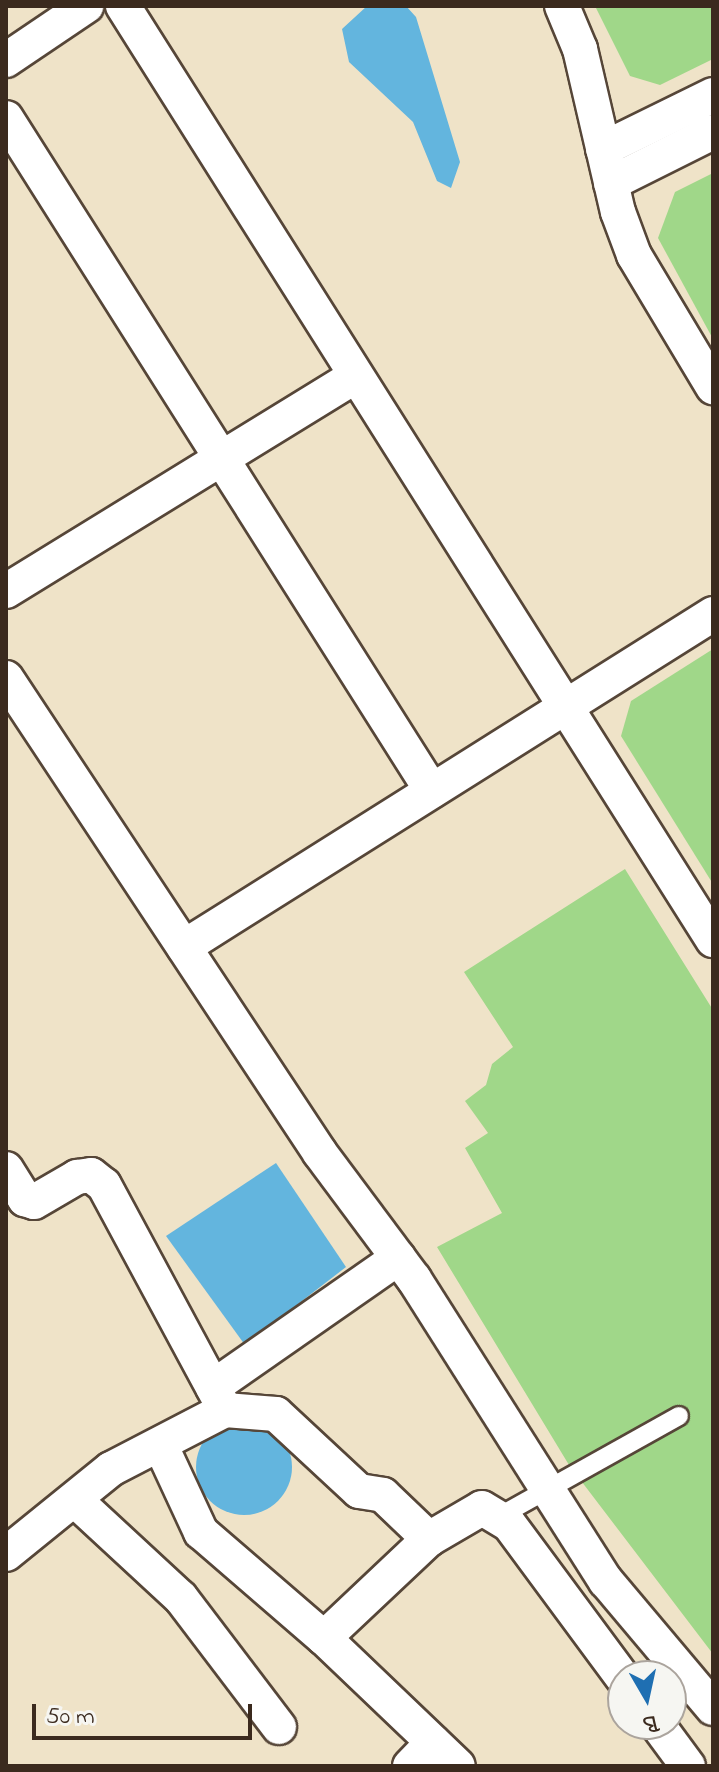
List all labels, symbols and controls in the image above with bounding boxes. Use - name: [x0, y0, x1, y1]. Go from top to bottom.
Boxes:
- north arrow: [607, 1660, 687, 1740]
- scale bar: [36, 1688, 256, 1738]
- text: 50 m: [46, 1700, 95, 1735]
- text: B: [641, 1705, 660, 1739]

